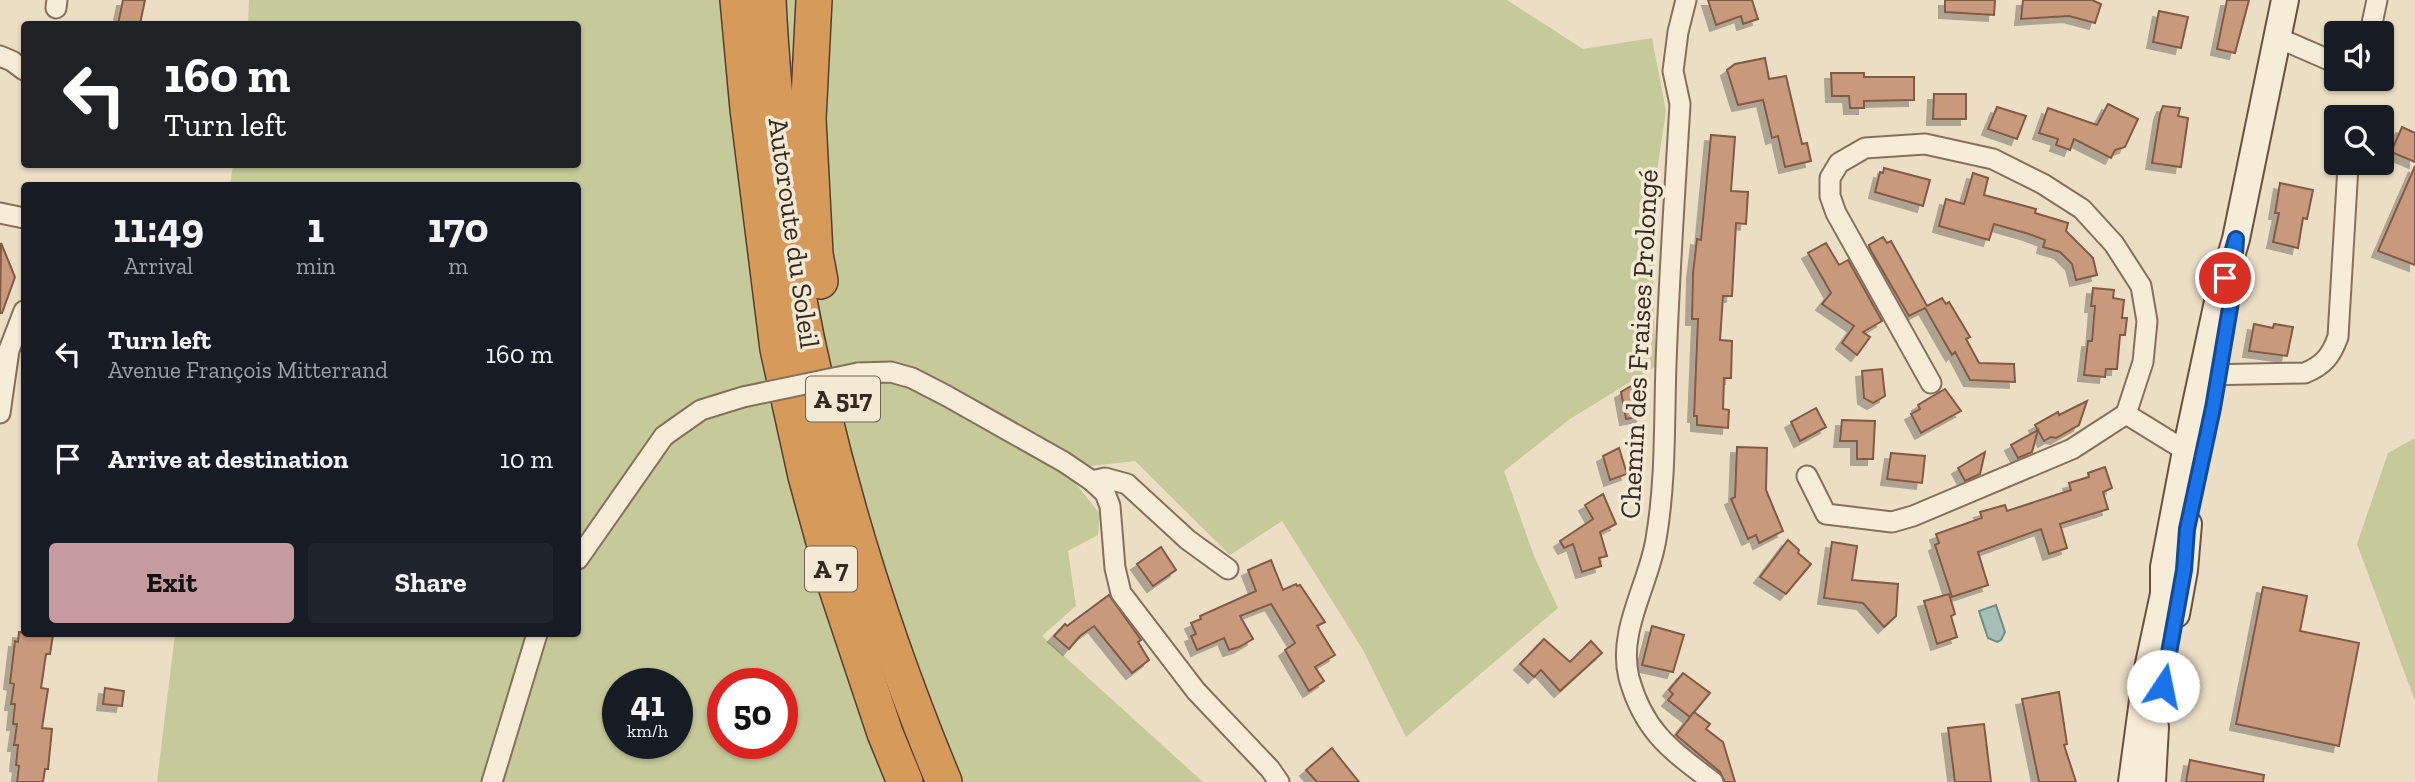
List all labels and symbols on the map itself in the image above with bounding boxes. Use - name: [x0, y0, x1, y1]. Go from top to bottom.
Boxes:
- street label: Autoroute du Soleil: [761, 116, 827, 350]
- street label: Chemin des Fraises Prolongé: [1613, 168, 1665, 520]
- pin: [2195, 248, 2255, 308]
- road number: A 517: [806, 376, 880, 422]
- road number: A 7: [805, 547, 857, 592]
- position arrow: [2126, 649, 2200, 723]
- speed limit sign: 50: [707, 668, 798, 759]

